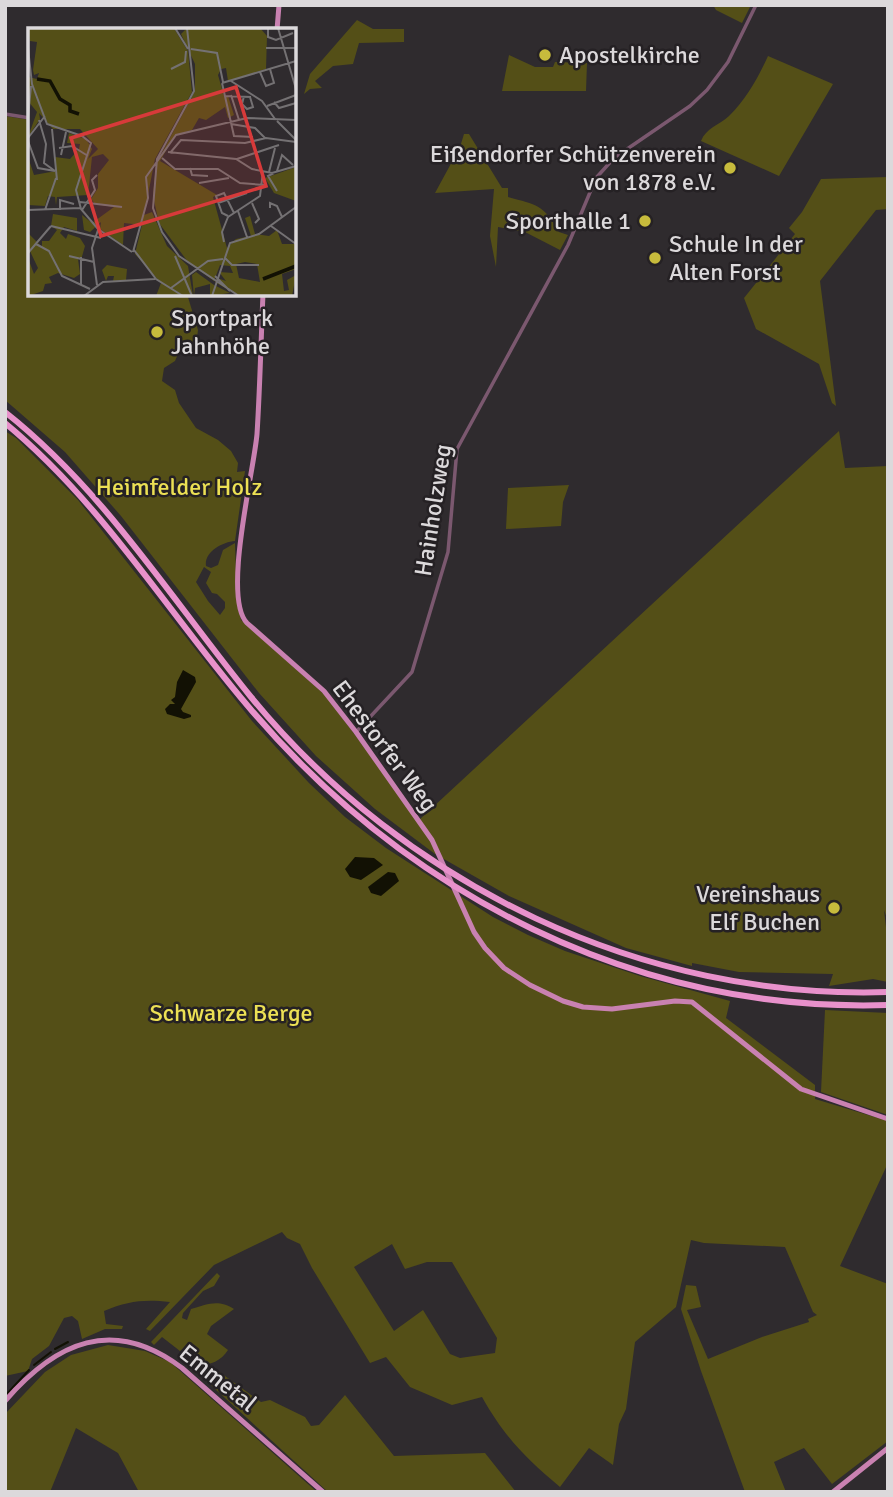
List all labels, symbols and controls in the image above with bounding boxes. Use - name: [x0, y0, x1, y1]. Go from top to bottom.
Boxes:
- inset map: [28, 28, 296, 296]
- place label: Apostelkirche: [559, 40, 700, 70]
- marker: Apostelkirche: [537, 47, 553, 63]
- place label: Eißendorfer Schützenverein von 1878 e.V.: [430, 139, 716, 197]
- marker: Eißendorfer Schützenverein von 1878 e.V.: [722, 160, 738, 176]
- place label: Sporthalle 1: [506, 206, 631, 236]
- marker: Sporthalle 1: [637, 213, 653, 229]
- place label: Schule In der Alten Forst: [669, 229, 803, 287]
- marker: Schule In der Alten Forst: [647, 250, 663, 266]
- place label: Sportpark Jahnhöhe: [171, 303, 273, 361]
- marker: Sportpark Jahnhöhe: [149, 324, 165, 340]
- street label: Hainholzweg: [408, 442, 458, 578]
- park label: Heimfelder Holz: [96, 472, 262, 502]
- street label: Ehestorfer Weg: [326, 674, 444, 818]
- place label: Vereinshaus Elf Buchen: [696, 879, 820, 937]
- marker: Vereinshaus Elf Buchen: [826, 900, 842, 916]
- park label: Schwarze Berge: [149, 998, 313, 1028]
- street label: Emmetal: [173, 1338, 263, 1418]

